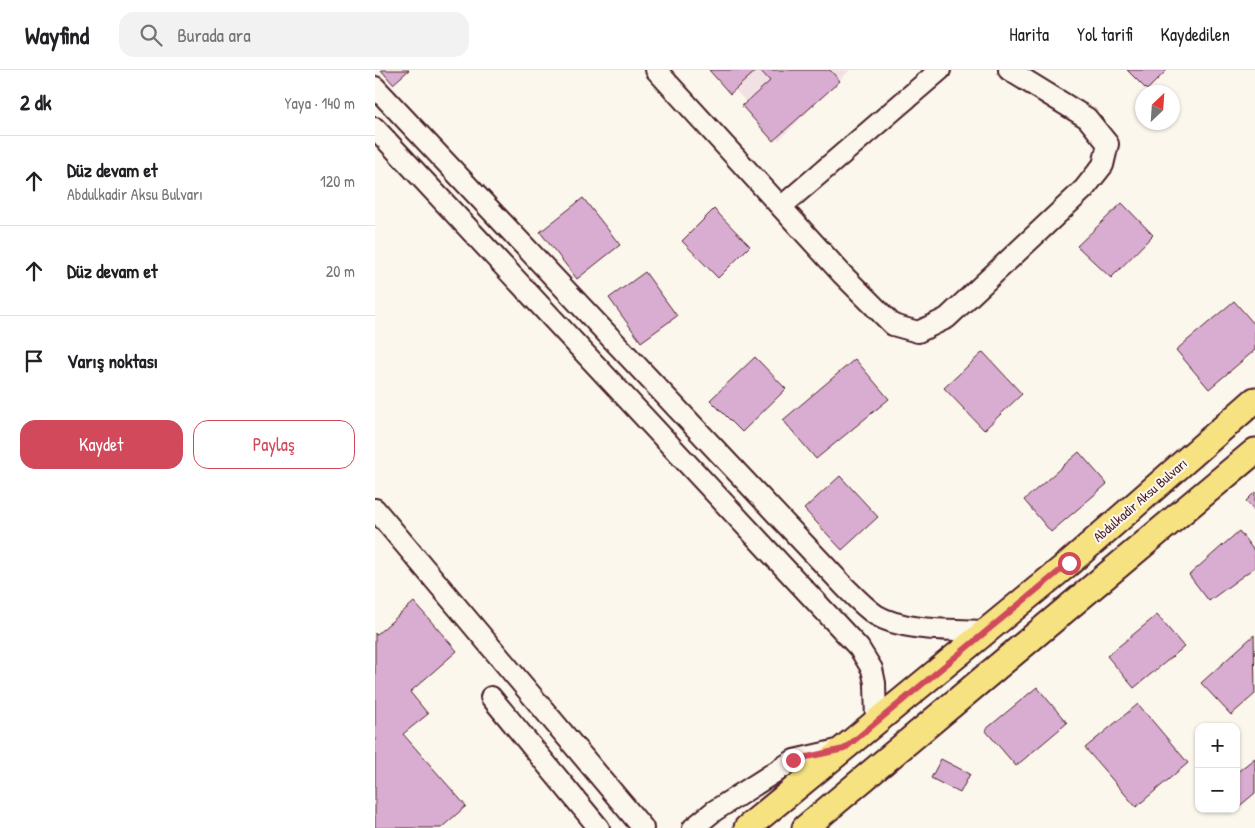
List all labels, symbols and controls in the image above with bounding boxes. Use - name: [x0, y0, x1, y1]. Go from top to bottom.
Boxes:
- search box: [119, 12, 469, 57]
- text: Wayfind: [25, 19, 89, 51]
- icon: search: [137, 21, 165, 49]
- text: Burada ara: [177, 22, 251, 48]
- text: Harita: [1009, 22, 1049, 47]
- text: Yol tarifi: [1077, 22, 1133, 47]
- text: Kaydedilen: [1161, 22, 1230, 47]
- north arrow: [1135, 85, 1180, 130]
- text: 2 dk: [20, 88, 52, 117]
- text: Yaya · 140 m: [285, 92, 355, 114]
- text: Düz devam et: [67, 157, 158, 183]
- icon: ahead: [20, 167, 48, 195]
- text: 120 m: [320, 170, 355, 192]
- text: Abdulkadir Aksu Bulvarı: [67, 183, 203, 205]
- icon: ahead: [20, 257, 48, 285]
- text: Düz devam et: [67, 258, 158, 284]
- text: 20 m: [326, 260, 355, 282]
- icon: arrive: [20, 347, 48, 375]
- text: Varış noktası: [67, 348, 158, 374]
- button: Kaydet: [20, 420, 183, 469]
- button: Paylaş: [193, 420, 355, 469]
- street label: Abdulkadir Aksu Bulvarı: [1089, 453, 1191, 546]
- route start: [1058, 552, 1081, 575]
- map controls: [1195, 723, 1240, 813]
- button: +: [1195, 723, 1240, 768]
- route end: [782, 749, 805, 772]
- button: −: [1195, 768, 1240, 813]

